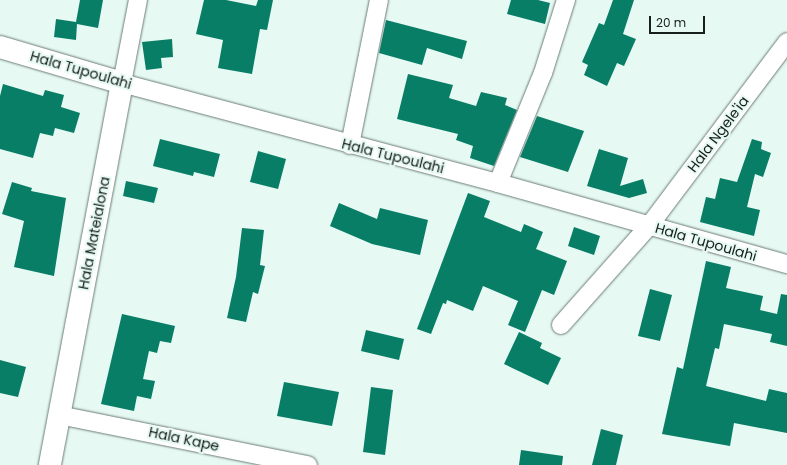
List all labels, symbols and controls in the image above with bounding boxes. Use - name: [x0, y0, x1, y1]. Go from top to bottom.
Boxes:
- scale bar: [651, 8, 707, 34]
- text: 20 m: [656, 14, 686, 31]
- street label: Hala Tupoulahi: [28, 47, 134, 93]
- street label: Hala Ngele'ia: [684, 93, 752, 175]
- street label: Hala Tupoulahi: [340, 135, 446, 177]
- street label: Hala Mateialona: [75, 175, 113, 291]
- street label: Hala Tupoulahi: [653, 219, 759, 265]
- street label: Hala Kape: [147, 423, 221, 455]

